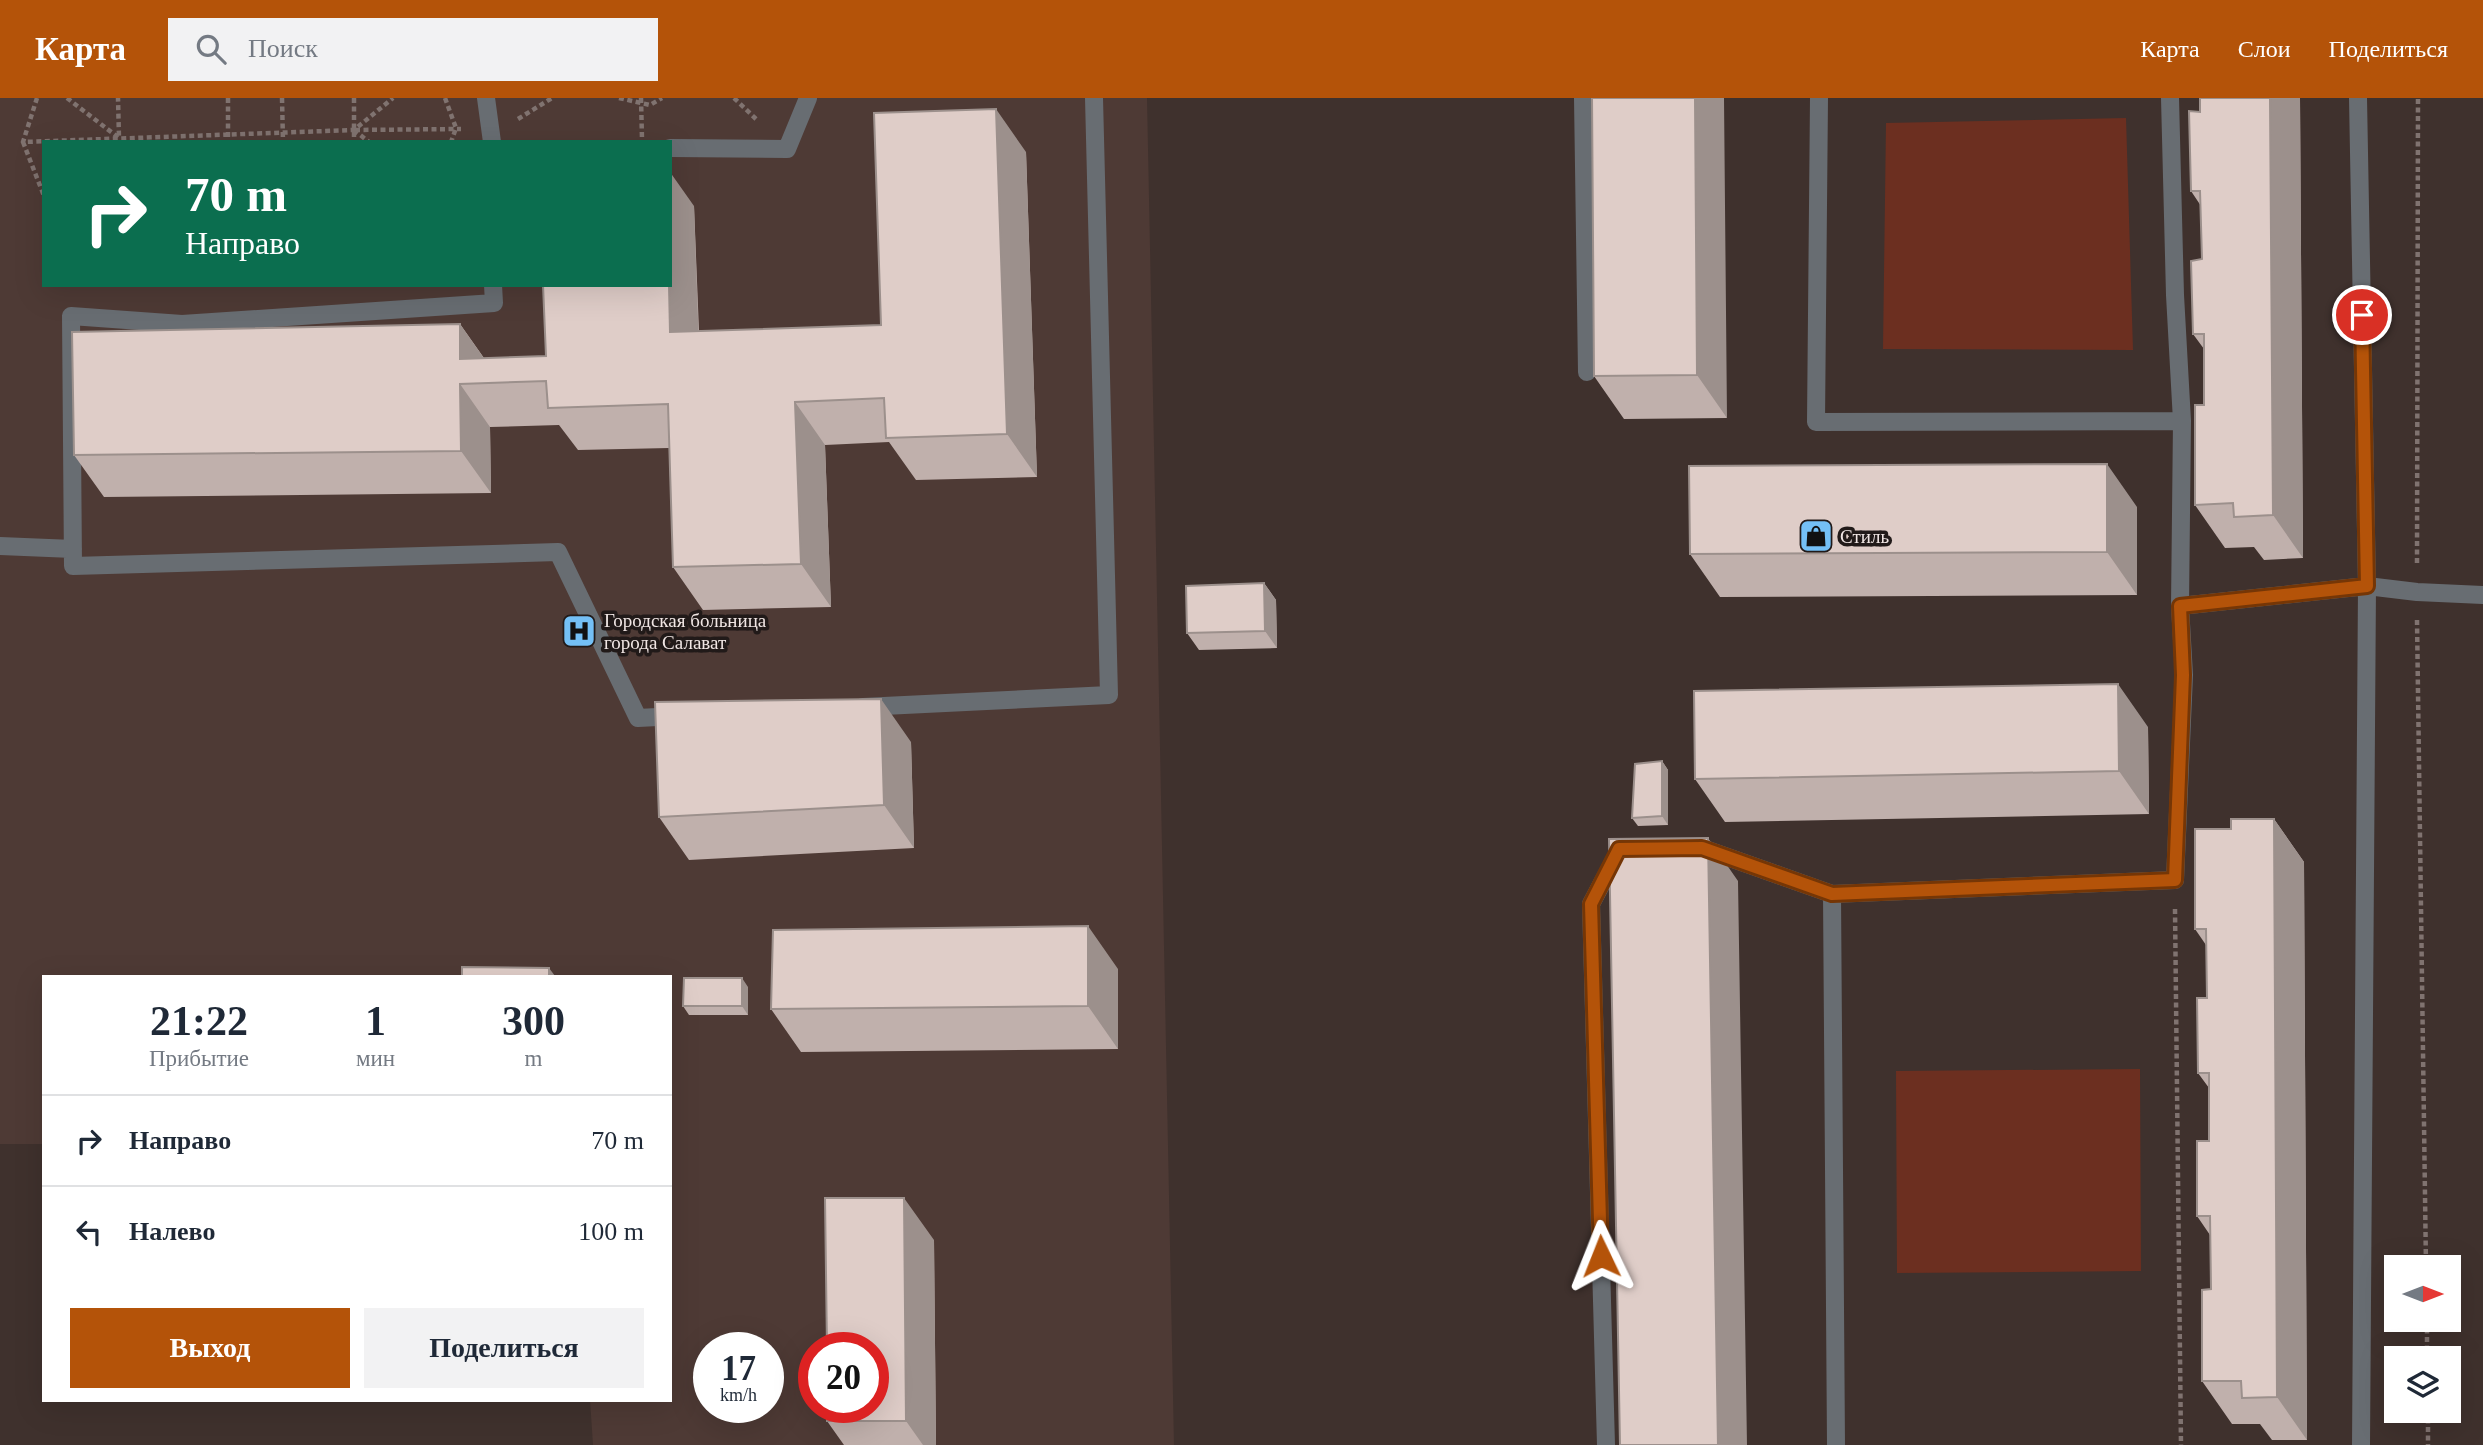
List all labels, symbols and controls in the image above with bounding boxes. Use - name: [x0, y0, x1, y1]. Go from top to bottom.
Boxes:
- search box: [168, 18, 658, 81]
- icon: search: [192, 30, 230, 68]
- text: Карта: [35, 31, 126, 67]
- text: Поиск: [248, 34, 318, 63]
- text: Карта: [2140, 36, 2200, 62]
- text: Слои: [2238, 36, 2291, 62]
- text: Поделиться: [2329, 36, 2448, 62]
- text: 70 m: [185, 167, 287, 222]
- icon: right: [70, 168, 161, 259]
- text: Направо: [185, 225, 300, 261]
- pin: [2332, 285, 2392, 345]
- icon: arrive: [2343, 296, 2381, 334]
- shop icon: Стиль: [1797, 517, 1835, 555]
- place label: Стиль: [1840, 526, 1889, 547]
- place label: Городская больница города Салават: [604, 610, 767, 653]
- hospital icon: Городская больница города Салават: [560, 612, 598, 650]
- text: 21:22: [150, 998, 248, 1044]
- text: 1: [365, 998, 386, 1044]
- text: 300: [502, 998, 565, 1044]
- text: Прибытие: [149, 1046, 249, 1071]
- text: мин: [356, 1046, 395, 1071]
- text: m: [525, 1046, 542, 1071]
- icon: right: [70, 1122, 108, 1160]
- text: Направо: [129, 1126, 231, 1155]
- text: 70 m: [591, 1126, 644, 1155]
- icon: left: [70, 1213, 108, 1251]
- text: Налево: [129, 1217, 215, 1246]
- text: 100 m: [578, 1217, 644, 1246]
- position arrow: [1564, 1219, 1638, 1293]
- north arrow: [2384, 1255, 2460, 1332]
- map controls: [2384, 1255, 2461, 1423]
- button: Выход: [70, 1308, 350, 1388]
- button: Поделиться: [364, 1308, 644, 1388]
- speed limit sign: 20: [798, 1332, 889, 1423]
- button: layers: [2384, 1346, 2461, 1423]
- text: 17: [721, 1349, 756, 1388]
- text: km/h: [720, 1385, 757, 1405]

